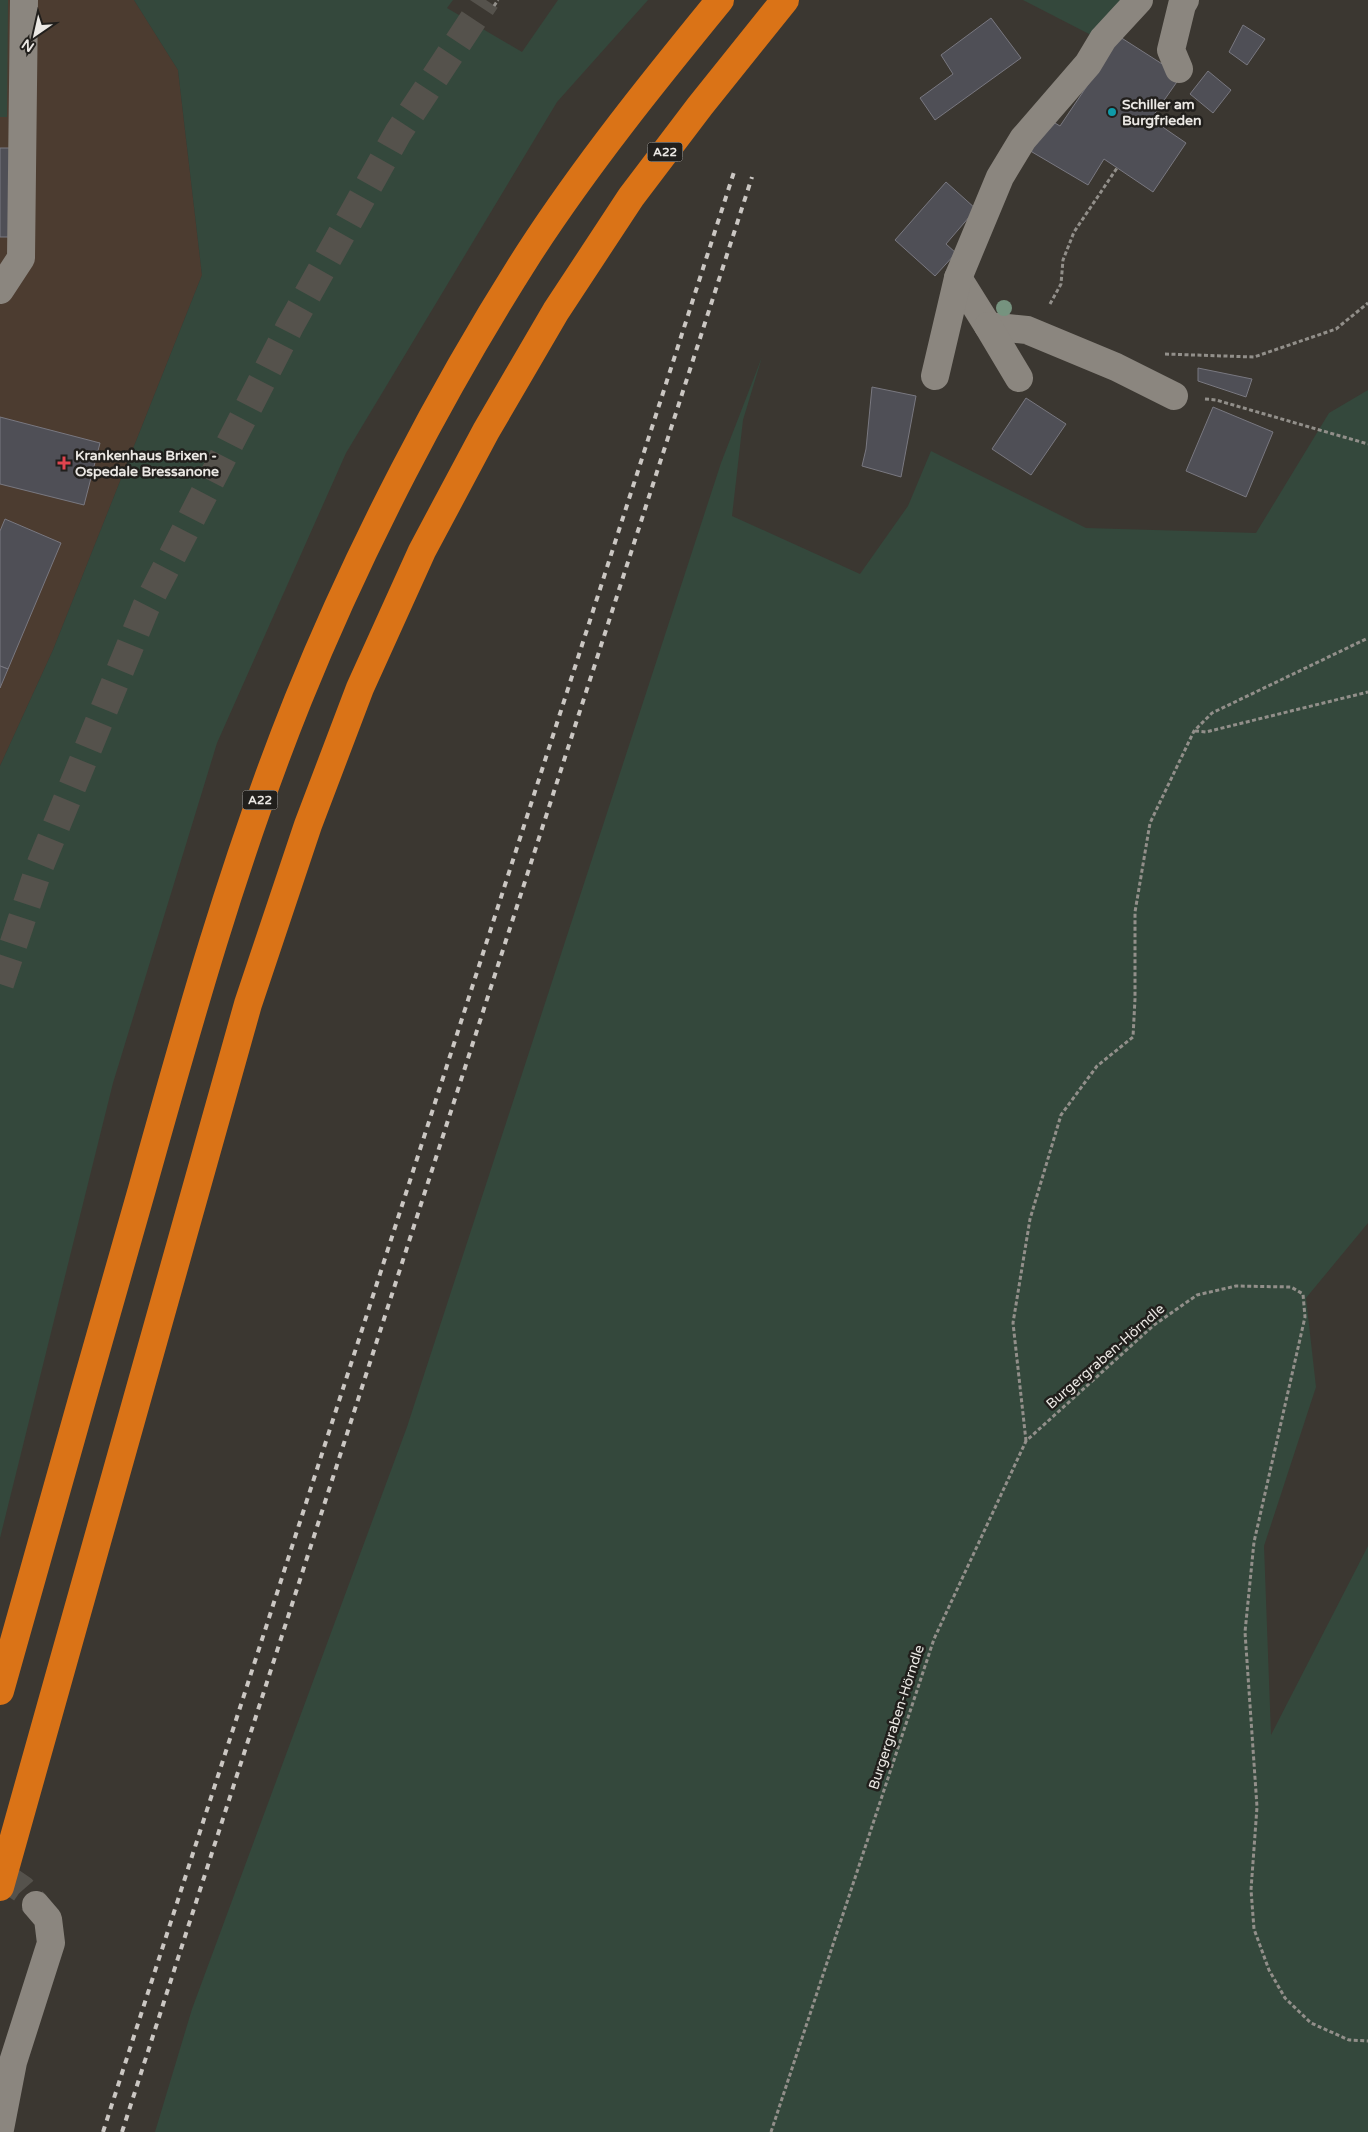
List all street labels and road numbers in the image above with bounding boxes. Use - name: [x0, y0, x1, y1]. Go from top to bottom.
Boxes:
- road number: A22: [648, 142, 682, 162]
- road number: A22: [242, 790, 278, 810]
- street label: Burgergraben-Hörndle: [1043, 1300, 1168, 1412]
- street label: Burgergraben-Hörndle: [865, 1643, 928, 1792]

